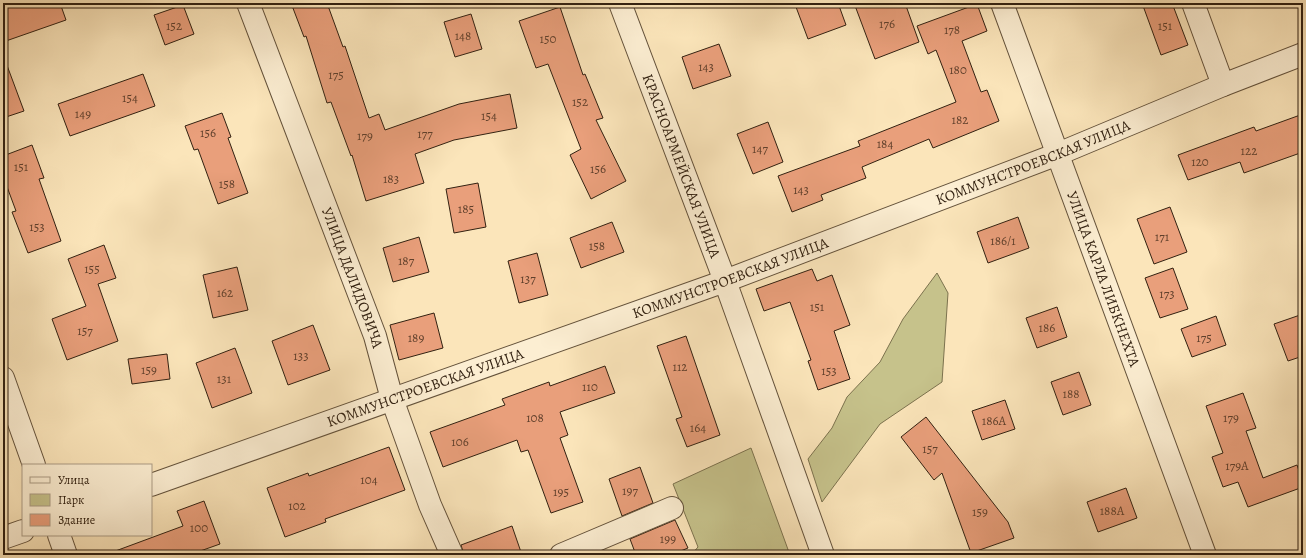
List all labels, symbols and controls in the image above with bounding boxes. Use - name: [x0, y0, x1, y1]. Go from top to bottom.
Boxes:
- house number: 176: [879, 15, 895, 32]
- house number: 152: [166, 17, 182, 34]
- house number: 151: [1158, 17, 1173, 34]
- house number: 178: [944, 21, 960, 38]
- house number: 148: [455, 27, 471, 44]
- house number: 150: [540, 30, 557, 47]
- house number: 143: [698, 58, 714, 75]
- house number: 180: [949, 61, 967, 78]
- house number: 175: [328, 66, 344, 83]
- street label: КРАСНОАРМЕЙСКАЯ УЛИЦА: [638, 71, 725, 261]
- house number: 154: [122, 89, 138, 106]
- house number: 152: [572, 93, 588, 110]
- house number: 149: [75, 105, 91, 122]
- house number: 154: [481, 107, 497, 124]
- house number: 182: [952, 111, 968, 128]
- street label: КОММУНСТРОЕВСКАЯ УЛИЦА: [933, 115, 1133, 210]
- house number: 156: [200, 124, 216, 141]
- house number: 177: [417, 125, 433, 142]
- house number: 179: [357, 127, 373, 144]
- house number: 184: [877, 135, 893, 152]
- house number: 147: [752, 140, 768, 157]
- house number: 122: [1241, 142, 1257, 159]
- house number: 120: [1191, 153, 1209, 170]
- house number: 151: [14, 158, 29, 175]
- house number: 156: [590, 160, 606, 177]
- house number: 183: [383, 170, 399, 187]
- house number: 158: [219, 175, 235, 192]
- house number: 143: [793, 181, 809, 198]
- street label: УЛИЦА КАРЛА ЛИБКНЕХТА: [1062, 188, 1145, 370]
- house number: 185: [458, 200, 474, 217]
- street label: УЛИЦА ДАЛИДОВИЧА: [317, 204, 388, 351]
- house number: 153: [29, 218, 45, 235]
- house number: 171: [1155, 228, 1170, 245]
- house number: 186/1: [990, 232, 1016, 249]
- street label: КОММУНСТРОЕВСКАЯ УЛИЦА: [629, 233, 831, 323]
- house number: 158: [589, 237, 605, 254]
- house number: 187: [398, 252, 415, 269]
- house number: 155: [84, 260, 100, 277]
- house number: 137: [520, 270, 536, 287]
- house number: 162: [217, 284, 233, 301]
- house number: 173: [1159, 285, 1175, 302]
- house number: 151: [810, 298, 825, 315]
- house number: 186: [1039, 319, 1055, 336]
- house number: 157: [77, 322, 93, 339]
- house number: 189: [408, 329, 424, 346]
- house number: 175: [1196, 329, 1212, 346]
- street label: КОММУНСТРОЕВСКАЯ УЛИЦА: [324, 343, 527, 432]
- house number: 133: [293, 347, 309, 364]
- house number: 112: [672, 358, 688, 375]
- house number: 159: [141, 361, 157, 378]
- house number: 153: [821, 362, 837, 379]
- house number: 131: [217, 370, 232, 387]
- house number: 110: [582, 378, 598, 395]
- house number: 188: [1062, 385, 1080, 402]
- house number: 108: [526, 409, 544, 426]
- house number: 179: [1223, 409, 1239, 426]
- house number: 186А: [982, 412, 1007, 429]
- house number: 164: [690, 419, 706, 436]
- house number: 106: [451, 433, 469, 450]
- house number: 157: [922, 440, 938, 457]
- house number: 179А: [1225, 457, 1249, 474]
- legend: [22, 464, 152, 536]
- house number: 104: [360, 471, 378, 488]
- text: Улица: [58, 472, 90, 488]
- house number: 197: [622, 482, 638, 499]
- house number: 195: [553, 483, 569, 500]
- text: Парк: [58, 492, 84, 508]
- house number: 102: [288, 497, 306, 514]
- house number: 188А: [1100, 502, 1125, 519]
- house number: 159: [972, 503, 988, 520]
- text: Здание: [58, 512, 95, 528]
- house number: 100: [190, 519, 208, 536]
- house number: 199: [660, 530, 676, 547]

